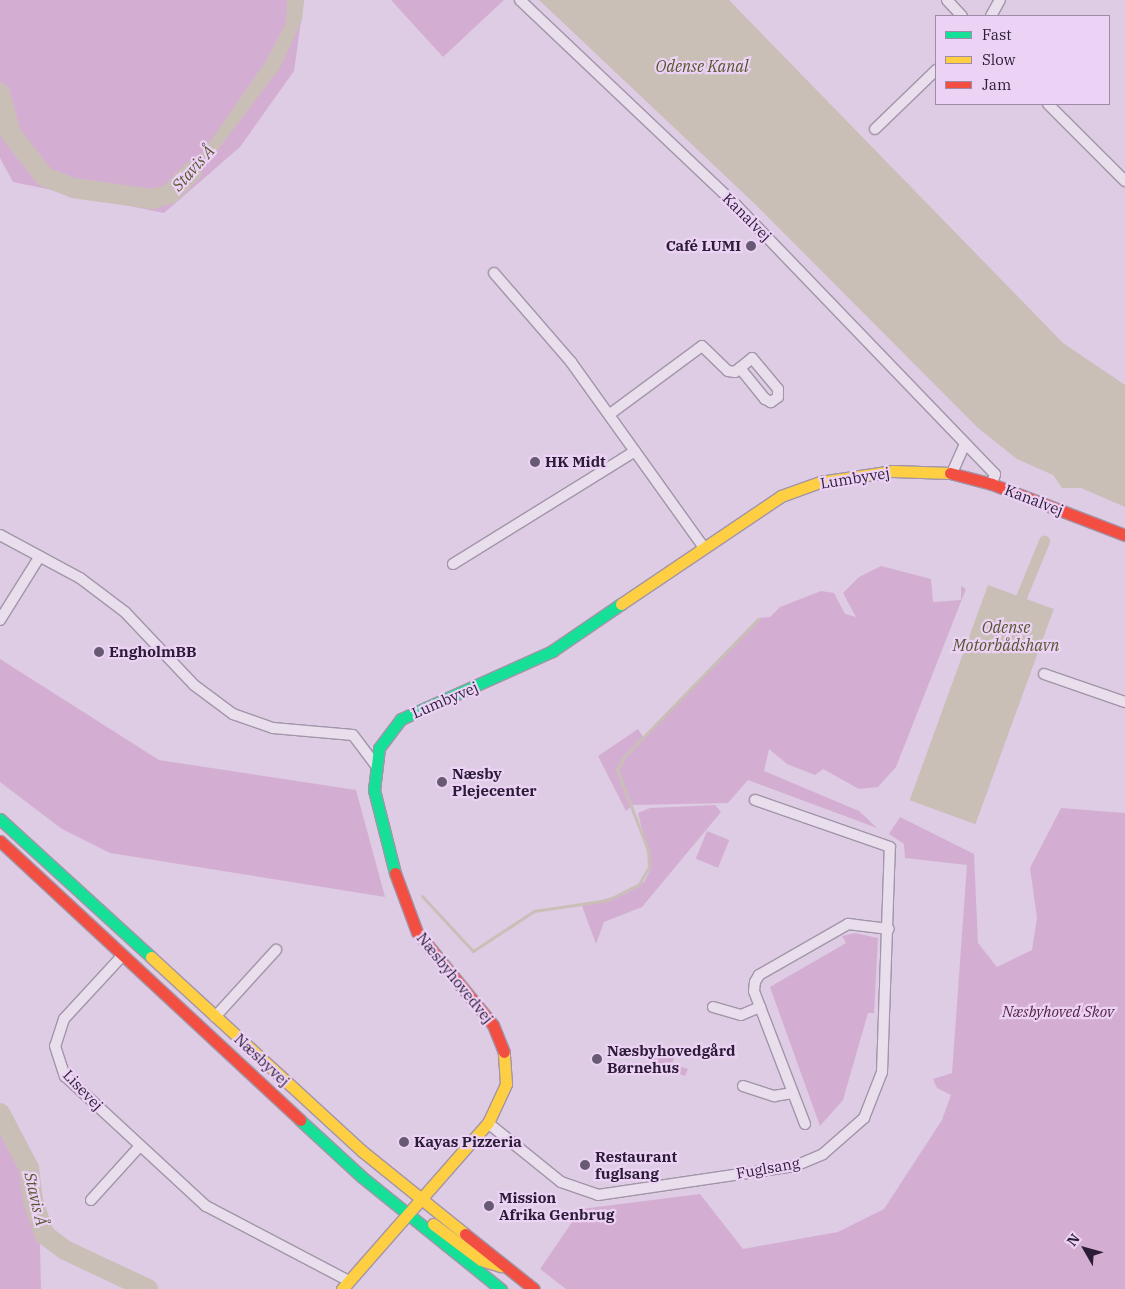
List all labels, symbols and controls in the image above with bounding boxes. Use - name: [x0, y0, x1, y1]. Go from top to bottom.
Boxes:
- legend: [935, 15, 1110, 105]
- text: Fast: [982, 25, 1012, 44]
- text: Slow: [982, 50, 1015, 69]
- water label: Odense Kanal: [655, 56, 749, 76]
- text: Jam: [982, 75, 1011, 94]
- water label: Stavis Å: [168, 141, 218, 195]
- street label: Kanalvej: [719, 189, 775, 245]
- place label: Café LUMI: [666, 237, 741, 255]
- marker: Café LUMI: [745, 240, 757, 252]
- place label: HK Midt: [545, 453, 606, 471]
- marker: HK Midt: [529, 456, 541, 468]
- street label: Lumbyvej: [819, 464, 891, 492]
- street label: Kanalvej: [1002, 481, 1066, 519]
- water label: Odense Motorbådshavn: [953, 617, 1059, 655]
- place label: EngholmBB: [109, 643, 197, 661]
- marker: EngholmBB: [93, 646, 105, 658]
- street label: Lumbyvej: [409, 678, 481, 722]
- place label: Næsby Plejecenter: [452, 764, 537, 799]
- marker: Næsby Plejecenter: [436, 776, 448, 788]
- street label: Næsbyhovedvej: [413, 929, 497, 1027]
- park label: Næsbyhoved Skov: [1002, 1003, 1114, 1021]
- street label: Næsbyvej: [231, 1030, 293, 1090]
- place label: Næsbyhovedgård Børnehus: [607, 1041, 736, 1076]
- marker: Næsbyhovedgård Børnehus: [591, 1053, 603, 1065]
- street label: Lisevej: [59, 1066, 107, 1114]
- place label: Kayas Pizzeria: [414, 1133, 522, 1151]
- marker: Kayas Pizzeria: [398, 1136, 410, 1148]
- place label: Restaurant fuglsang: [595, 1147, 677, 1182]
- street label: Fuglsang: [735, 1154, 801, 1182]
- marker: Restaurant fuglsang: [579, 1159, 591, 1171]
- water label: Stavis Å: [21, 1170, 51, 1228]
- place label: Mission Afrika Genbrug: [499, 1188, 614, 1223]
- marker: Mission Afrika Genbrug: [483, 1200, 495, 1212]
- north arrow: [1060, 1224, 1110, 1274]
- text: N: [1063, 1230, 1084, 1250]

